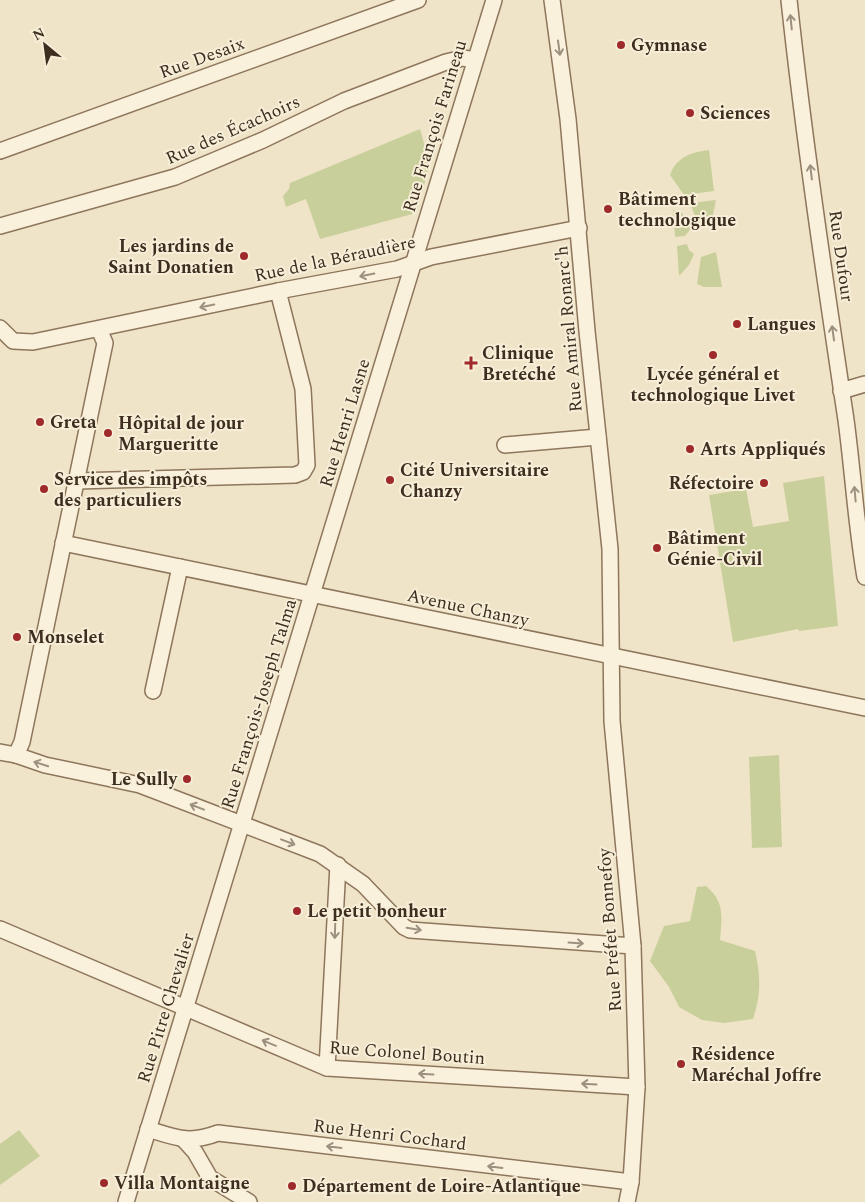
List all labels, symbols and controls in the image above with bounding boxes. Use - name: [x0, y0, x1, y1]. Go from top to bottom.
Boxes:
- one-way arrow: [787, 14, 796, 30]
- north arrow: [20, 20, 70, 70]
- text: N: [29, 22, 49, 46]
- street label: Rue Desaix: [156, 30, 249, 86]
- place label: Gymnase: [631, 32, 707, 59]
- street label: Rue François Farineau: [396, 36, 474, 216]
- marker: Gymnase: [615, 39, 627, 51]
- one-way arrow: [554, 40, 564, 56]
- street label: Rue des Écachoirs: [161, 88, 305, 172]
- place label: Sciences: [700, 100, 771, 127]
- marker: Sciences: [684, 107, 696, 119]
- one-way arrow: [806, 165, 816, 181]
- place label: Bâtiment technologique: [618, 186, 736, 234]
- marker: Bâtiment technologique: [602, 203, 614, 215]
- street label: Rue Dufour: [821, 208, 861, 304]
- street label: Rue de la Béraudière: [252, 229, 418, 289]
- place label: Les jardins de Saint Donatien: [108, 233, 234, 281]
- street label: Rue Amiral Ronarc'h: [548, 245, 590, 413]
- marker: Les jardins de Saint Donatien: [238, 250, 250, 262]
- one-way arrow: [359, 270, 375, 280]
- one-way arrow: [200, 302, 216, 311]
- place label: Langues: [747, 311, 816, 338]
- marker: Langues: [731, 318, 743, 330]
- one-way arrow: [828, 326, 838, 342]
- place label: Clinique Bretéché: [482, 340, 556, 388]
- marker: Lycée général et technologique Livet: [707, 349, 719, 361]
- street label: Rue Henri Lasne: [313, 355, 377, 491]
- marker: Clinique Bretéché: [464, 356, 478, 370]
- place label: Lycée général et technologique Livet: [631, 361, 795, 409]
- place label: Greta: [50, 409, 97, 436]
- place label: Hôpital de jour Margueritte: [118, 410, 244, 458]
- marker: Greta: [34, 416, 46, 428]
- marker: Hôpital de jour Margueritte: [102, 427, 114, 439]
- place label: Arts Appliqués: [700, 436, 826, 463]
- marker: Arts Appliqués: [684, 443, 696, 455]
- place label: Cité Universitaire Chanzy: [400, 457, 549, 505]
- place label: Service des impôts des particuliers: [54, 466, 207, 514]
- place label: Réfectoire: [668, 470, 754, 497]
- marker: Cité Universitaire Chanzy: [384, 474, 396, 486]
- marker: Réfectoire: [758, 477, 770, 489]
- marker: Service des impôts des particuliers: [38, 483, 50, 495]
- one-way arrow: [850, 486, 860, 502]
- place label: Bâtiment Génie-Civil: [667, 525, 763, 573]
- marker: Bâtiment Génie-Civil: [651, 542, 663, 554]
- street label: Avenue Chanzy: [405, 582, 533, 634]
- street label: Rue François-Joseph Talma: [214, 595, 304, 812]
- place label: Monselet: [27, 624, 104, 651]
- marker: Monselet: [11, 631, 23, 643]
- one-way arrow: [33, 758, 49, 768]
- place label: Le Sully: [111, 766, 178, 793]
- marker: Le Sully: [181, 773, 193, 785]
- one-way arrow: [190, 802, 205, 811]
- one-way arrow: [280, 838, 295, 847]
- street label: Rue Préfet Bonnefoy: [591, 846, 629, 1013]
- place label: Le petit bonheur: [307, 898, 447, 925]
- marker: Le petit bonheur: [291, 905, 303, 917]
- one-way arrow: [330, 923, 340, 939]
- one-way arrow: [406, 925, 422, 934]
- street label: Rue Pitre Chevalier: [130, 930, 202, 1086]
- one-way arrow: [568, 938, 584, 947]
- street label: Rue Colonel Boutin: [328, 1034, 486, 1072]
- one-way arrow: [262, 1038, 277, 1048]
- place label: Résidence Maréchal Joffre: [691, 1041, 822, 1089]
- marker: Résidence Maréchal Joffre: [675, 1058, 687, 1070]
- one-way arrow: [419, 1070, 435, 1079]
- one-way arrow: [581, 1080, 597, 1089]
- street label: Rue Henri Cochard: [312, 1112, 468, 1158]
- one-way arrow: [326, 1142, 342, 1152]
- one-way arrow: [488, 1162, 504, 1172]
- place label: Villa Montaigne: [114, 1170, 250, 1197]
- place label: Département de Loire-Atlantique: [302, 1173, 581, 1200]
- marker: Villa Montaigne: [98, 1177, 110, 1189]
- marker: Département de Loire-Atlantique: [286, 1180, 298, 1192]

